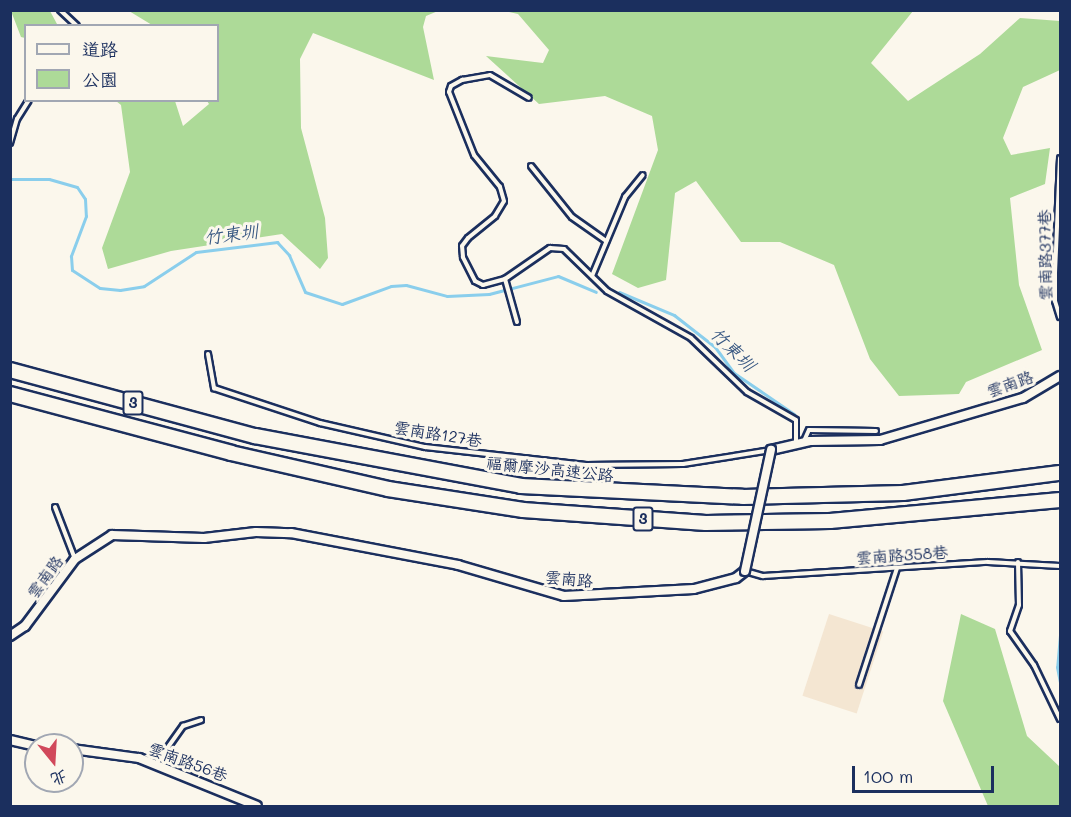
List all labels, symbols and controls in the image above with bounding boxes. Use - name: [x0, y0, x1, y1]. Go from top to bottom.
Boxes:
- legend: [24, 24, 219, 102]
- text: 道路: [82, 37, 118, 61]
- text: 公園: [82, 67, 118, 91]
- street label: 雲南路377巷: [1035, 209, 1055, 301]
- water label: 竹東圳: [203, 220, 259, 248]
- water label: 竹東圳: [706, 322, 760, 376]
- street label: 雲南路: [984, 367, 1036, 401]
- road number: 3: [122, 391, 144, 415]
- street label: 雲南路127巷: [393, 418, 483, 450]
- street label: 福爾摩沙高速公路: [485, 453, 615, 485]
- road number: 3: [632, 507, 654, 531]
- street label: 雲南路358巷: [855, 542, 949, 568]
- street label: 雲南路: [23, 552, 67, 602]
- street label: 雲南路: [544, 567, 594, 591]
- north arrow: [24, 733, 84, 793]
- street label: 雲南路56巷: [146, 739, 230, 785]
- scale bar: [855, 754, 998, 792]
- text: 100 m: [863, 764, 913, 788]
- text: 北: [48, 766, 70, 791]

